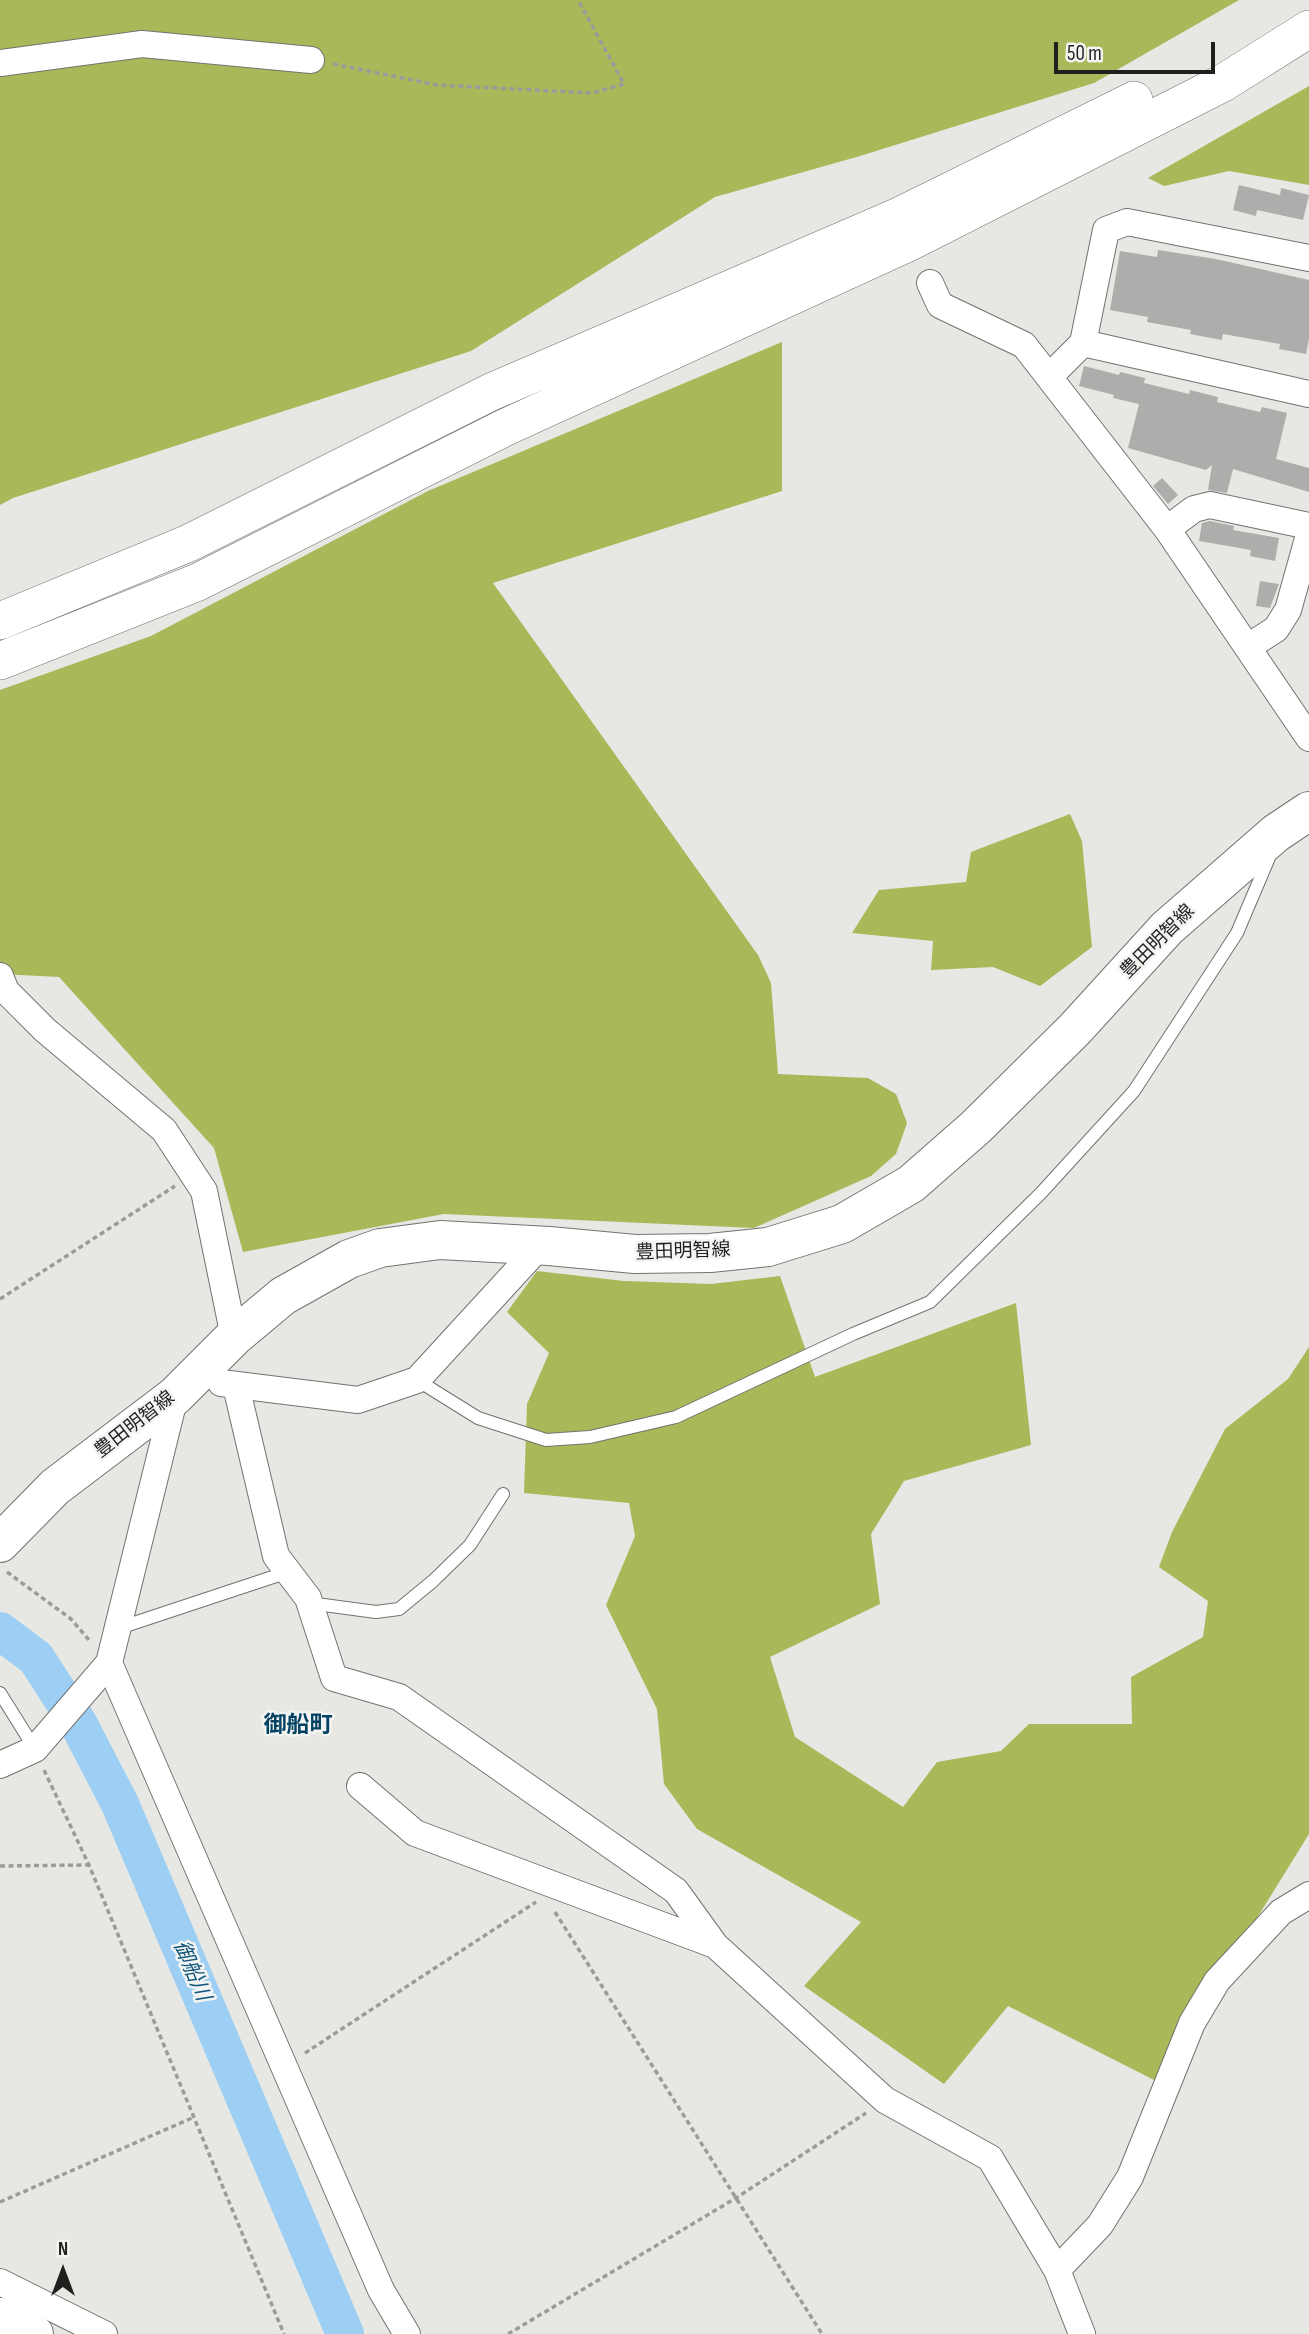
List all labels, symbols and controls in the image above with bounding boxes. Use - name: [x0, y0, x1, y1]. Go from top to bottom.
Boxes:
- scale bar: [1057, 28, 1218, 72]
- text: 50 m: [1067, 41, 1102, 66]
- street label: 豊田明智線: [1116, 900, 1200, 984]
- street label: 豊田明智線: [635, 1239, 731, 1265]
- street label: 豊田明智線: [91, 1387, 179, 1463]
- district label: 御船町: [264, 1712, 332, 1740]
- water label: 御船川: [167, 1937, 215, 2005]
- north arrow: [28, 2236, 98, 2306]
- text: N: [58, 2238, 68, 2261]

